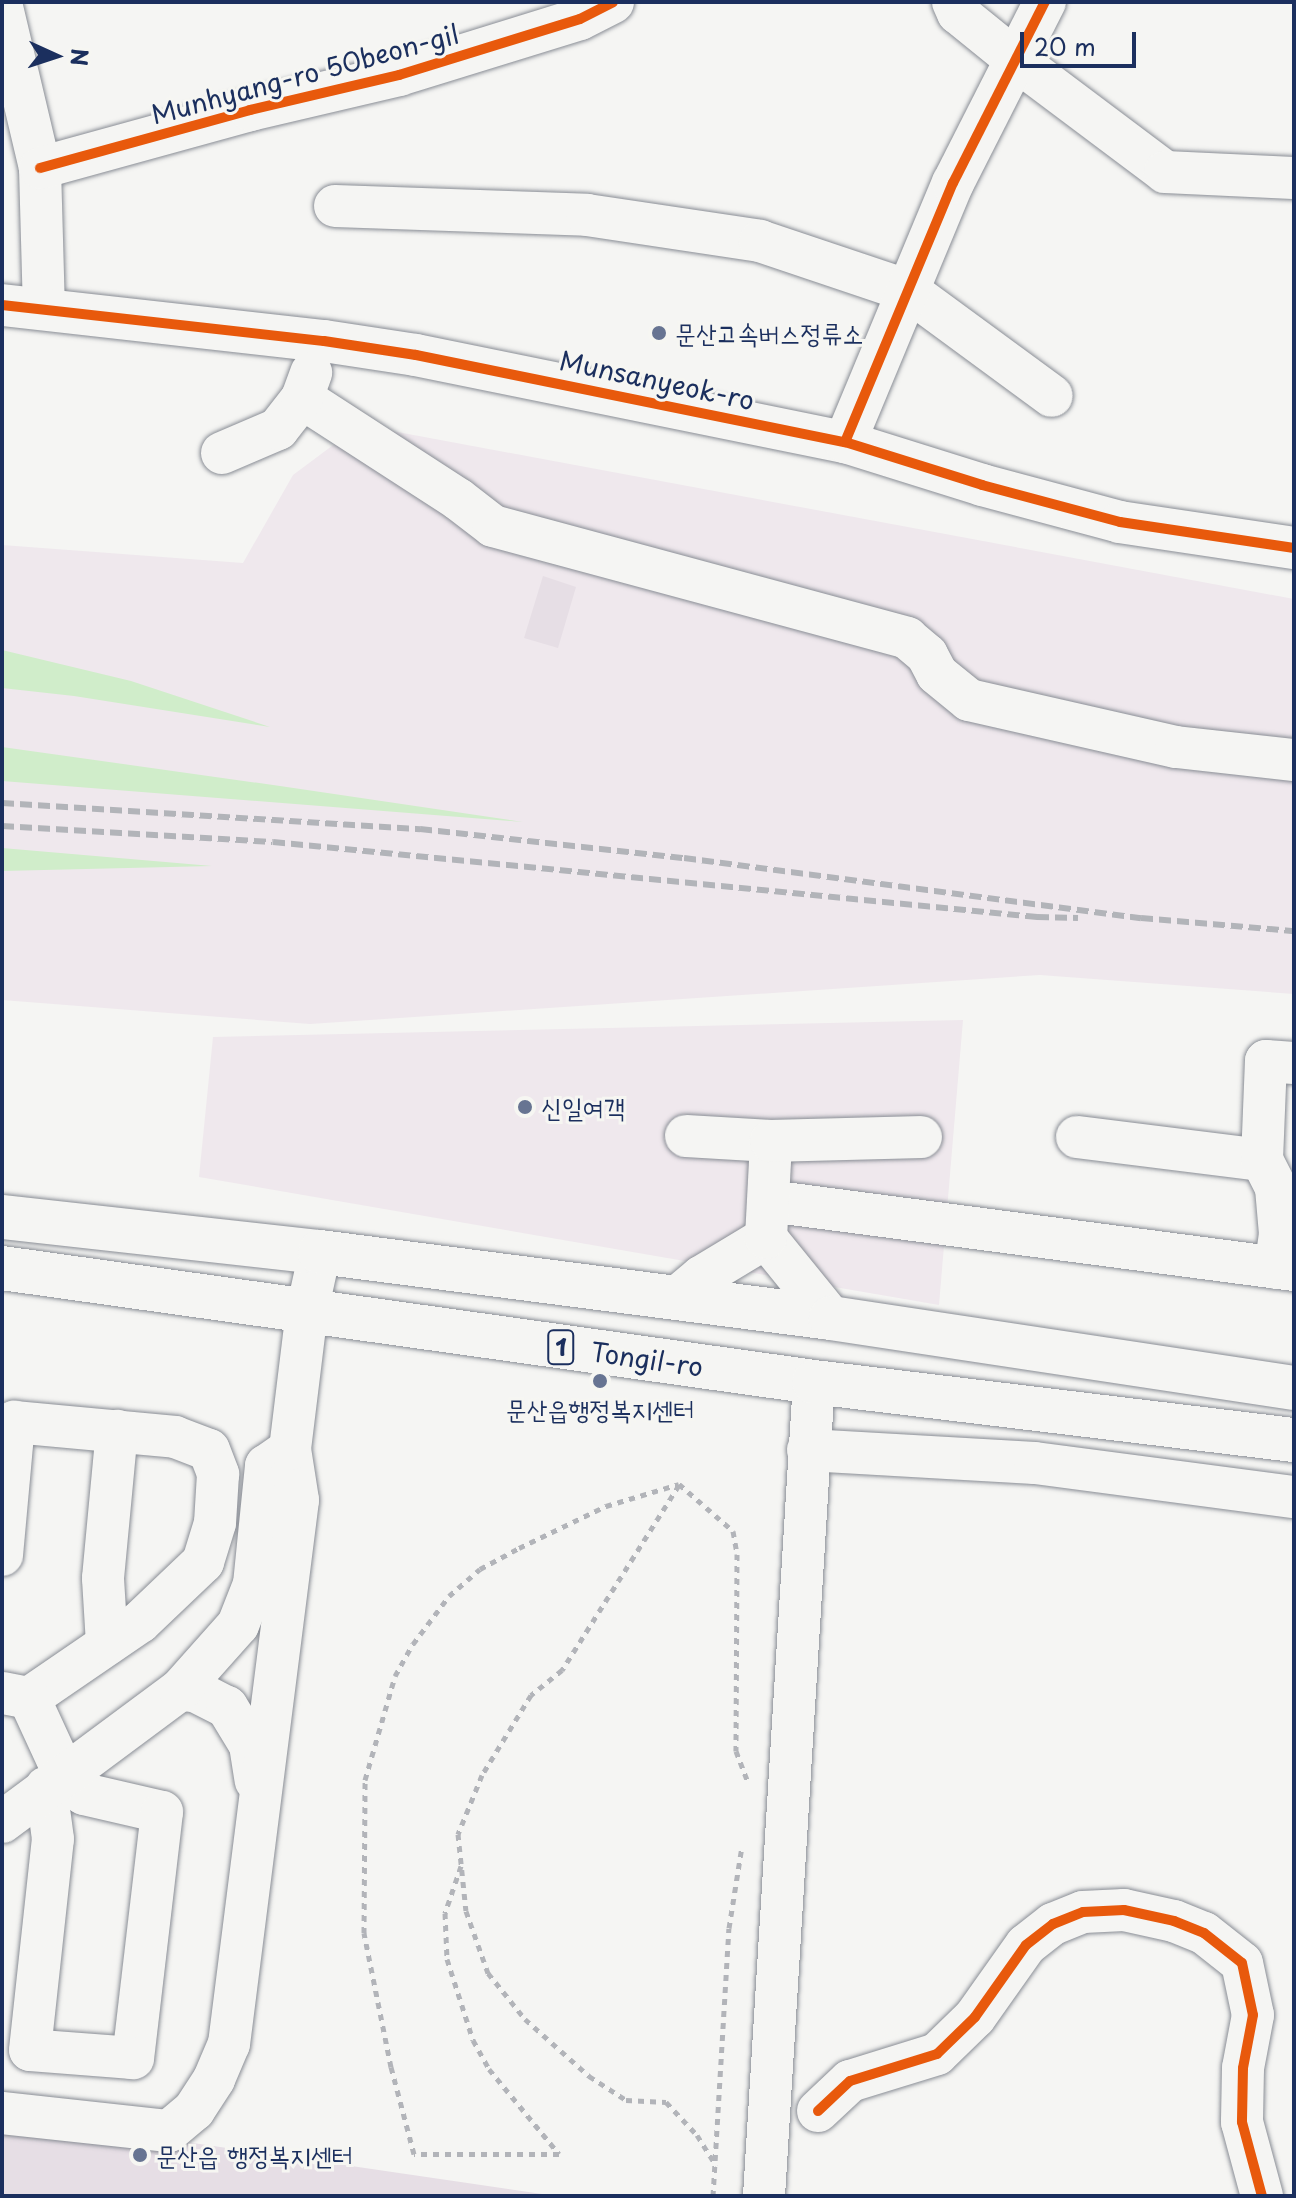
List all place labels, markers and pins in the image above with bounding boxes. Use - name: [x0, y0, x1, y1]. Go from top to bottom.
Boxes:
- place label: 문산고속버스정류소: [675, 317, 863, 349]
- marker: 문산고속버스정류소: [650, 324, 668, 342]
- place label: 신일여객: [541, 1091, 625, 1123]
- marker: 신일여객: [516, 1098, 534, 1116]
- marker: 문산읍행정복지센터: [591, 1372, 609, 1390]
- place label: 문산읍행정복지센터: [506, 1393, 694, 1425]
- place label: 문산읍 행정복지센터: [156, 2139, 353, 2171]
- marker: 문산읍 행정복지센터: [131, 2146, 149, 2164]

